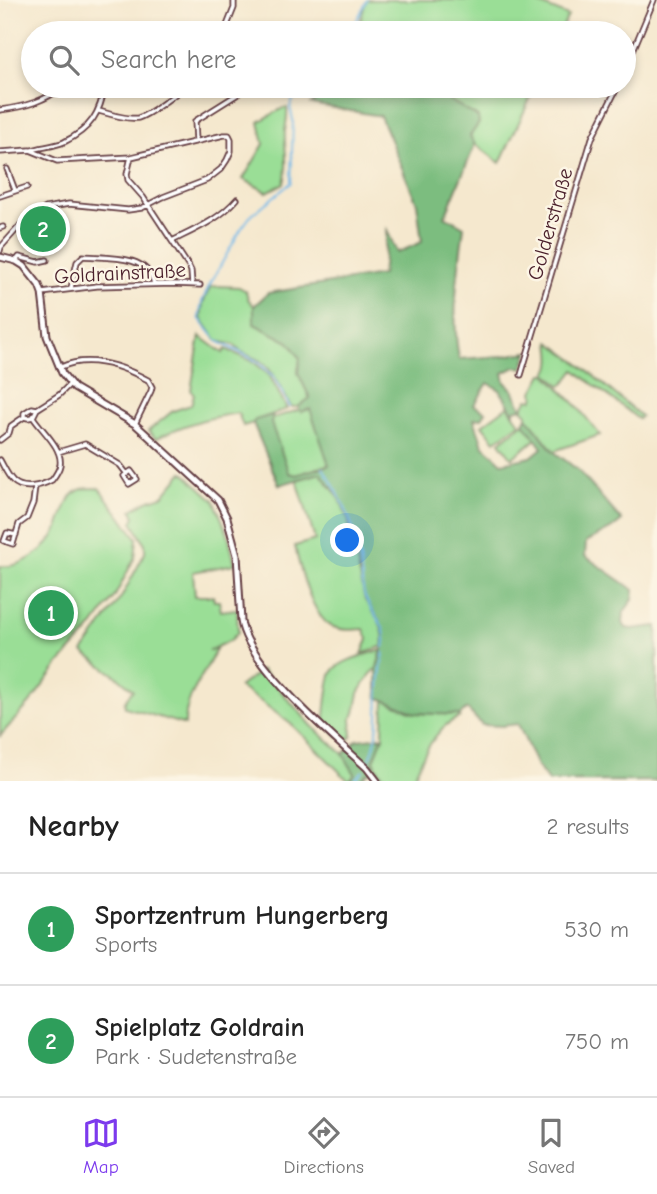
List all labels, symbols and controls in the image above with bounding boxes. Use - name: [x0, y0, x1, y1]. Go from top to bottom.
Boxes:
- search box: [21, 21, 636, 98]
- icon: search: [45, 41, 83, 79]
- text: Search here: [101, 45, 236, 75]
- street label: Golderstraße: [523, 165, 577, 283]
- pin: 2: [20, 203, 66, 255]
- street label: Goldrainstraße: [53, 258, 187, 288]
- your location: [330, 523, 364, 557]
- pin: 1: [28, 587, 74, 639]
- text: Nearby: [28, 809, 119, 844]
- text: 2 results: [547, 813, 629, 840]
- text: Sportzentrum Hungerberg: [95, 901, 389, 931]
- text: 1: [46, 916, 56, 943]
- text: 530 m: [564, 916, 629, 943]
- text: Sports: [95, 931, 157, 958]
- text: Spielplatz Goldrain: [95, 1013, 305, 1043]
- text: 2: [45, 1028, 57, 1055]
- text: 750 m: [565, 1028, 629, 1055]
- text: Park · Sudetenstraße: [95, 1043, 297, 1070]
- tab: Map: [82, 1114, 120, 1178]
- tab: Directions: [284, 1114, 364, 1178]
- tab: Saved: [528, 1114, 575, 1178]

